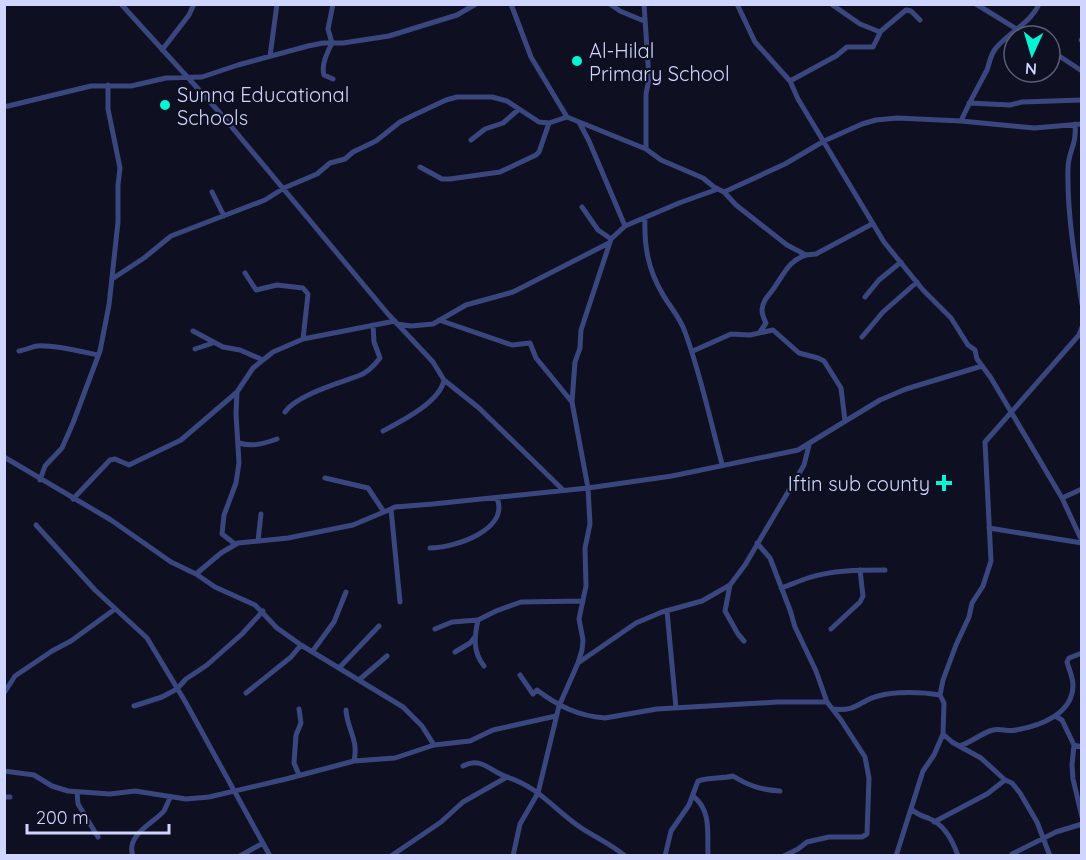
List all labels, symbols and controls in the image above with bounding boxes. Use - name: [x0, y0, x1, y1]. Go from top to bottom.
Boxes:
- north arrow: [1002, 24, 1062, 84]
- place label: Al-Hilal Primary School: [589, 38, 730, 86]
- marker: Al-Hilal Primary School: [570, 54, 584, 68]
- text: N: [1024, 59, 1038, 79]
- place label: Sunna Educational Schools: [177, 82, 349, 130]
- marker: Sunna Educational Schools: [158, 98, 172, 112]
- place label: Iftin sub county: [788, 471, 930, 496]
- marker: Iftin sub county: [935, 474, 953, 492]
- scale bar: [27, 797, 170, 835]
- text: 200 m: [36, 806, 89, 829]

